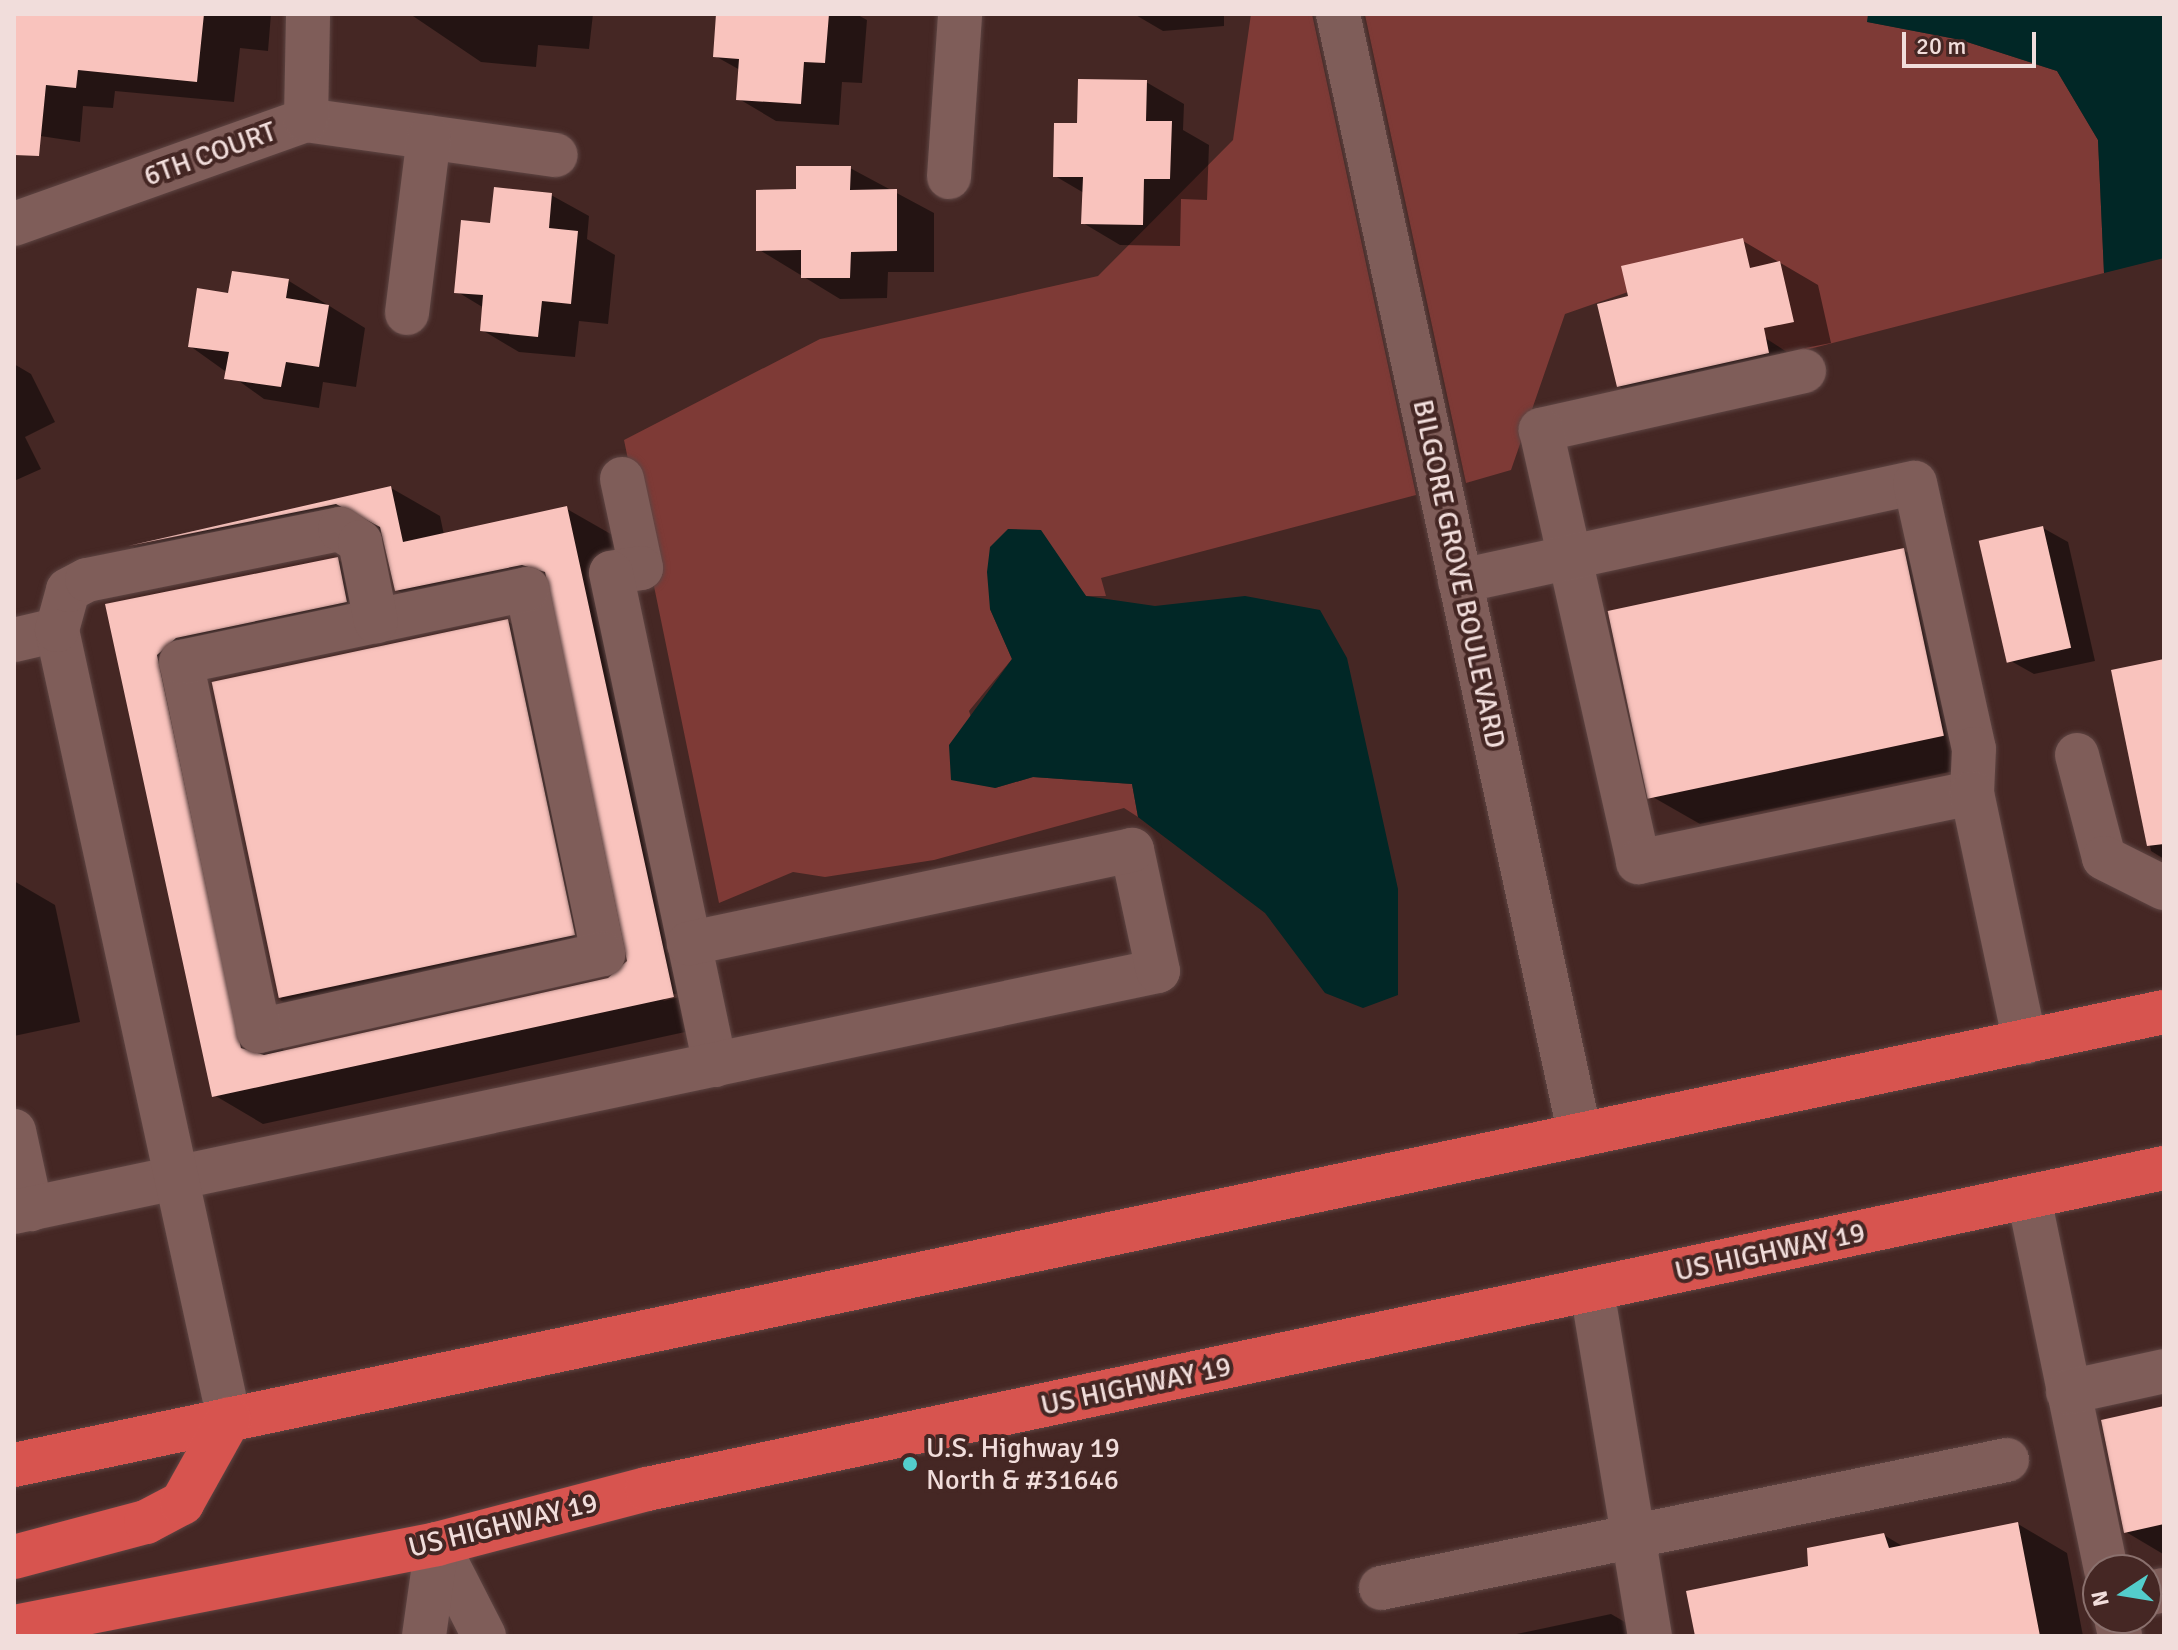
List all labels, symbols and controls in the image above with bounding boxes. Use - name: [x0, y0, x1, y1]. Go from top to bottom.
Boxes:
- scale bar: [1906, 16, 2040, 66]
- text: 20 m: [1916, 31, 1966, 61]
- street label: 6TH COURT: [139, 115, 281, 193]
- street label: BILGORE GROVE BOULEVARD: [1406, 397, 1512, 751]
- street label: US HIGHWAY 19: [1672, 1215, 1868, 1289]
- street label: US HIGHWAY 19: [1038, 1349, 1234, 1423]
- place label: U.S. Highway 19 North & #31646: [926, 1431, 1120, 1497]
- marker: U.S. Highway 19 North & #31646: [901, 1455, 919, 1473]
- street label: US HIGHWAY 19: [405, 1485, 601, 1565]
- north arrow: [2082, 1554, 2162, 1634]
- text: N: [2085, 1588, 2115, 1609]

